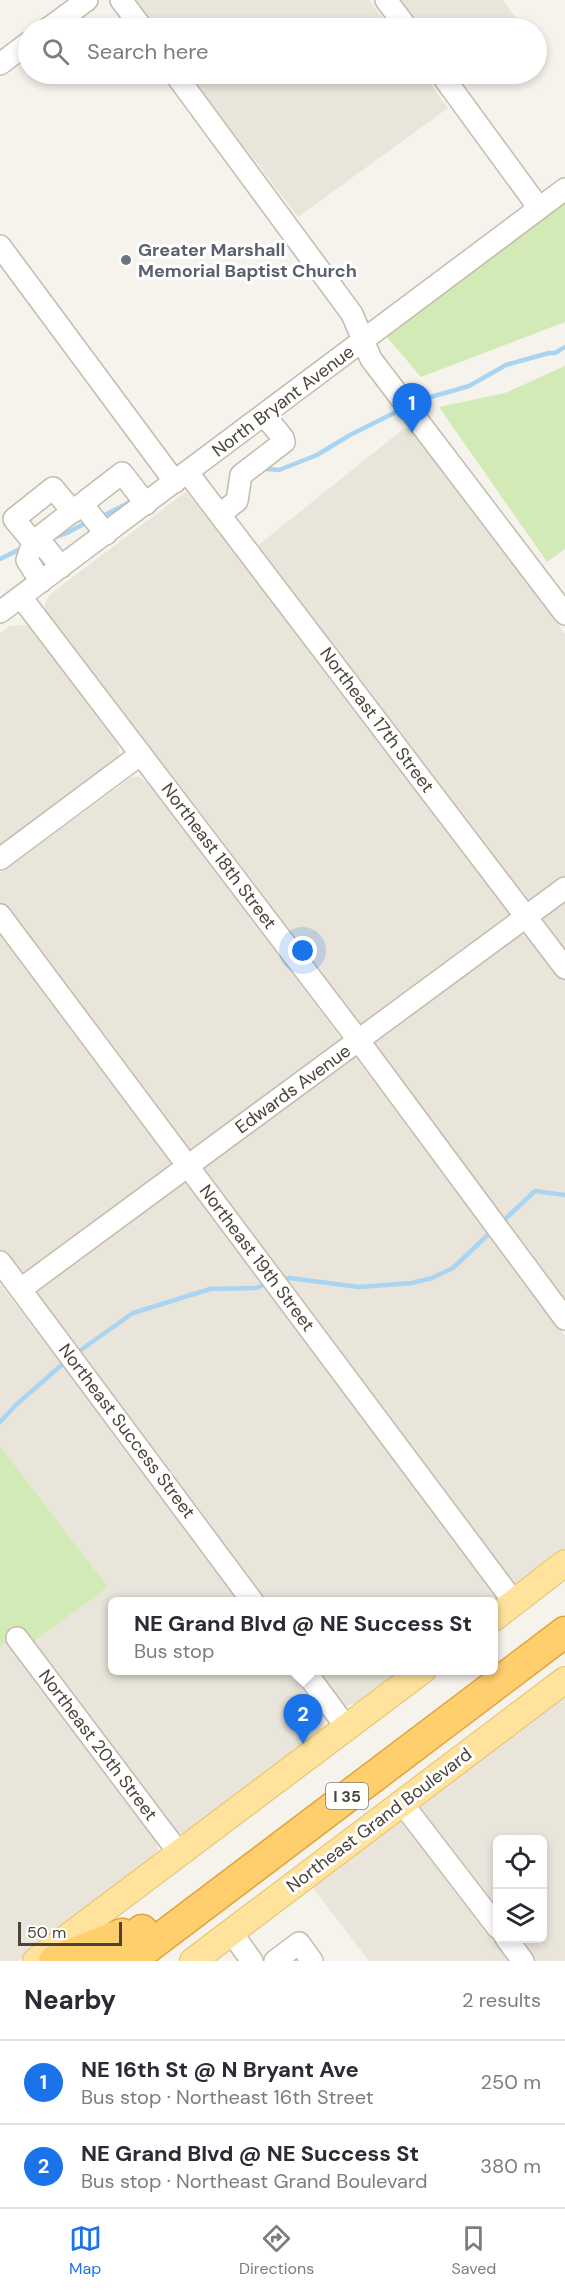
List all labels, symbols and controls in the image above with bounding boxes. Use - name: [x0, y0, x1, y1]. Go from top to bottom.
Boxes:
- search box: [18, 18, 547, 84]
- icon: search: [39, 35, 72, 68]
- text: Search here: [87, 37, 208, 66]
- place label: Greater Marshall Memorial Baptist Church: [138, 238, 357, 283]
- marker: Greater Marshall Memorial Baptist Church: [119, 253, 133, 267]
- street label: North Bryant Avenue: [207, 340, 359, 462]
- pin: 1: [392, 384, 432, 433]
- street label: Northeast 17th Street: [314, 642, 440, 798]
- street label: Northeast 18th Street: [156, 778, 282, 934]
- your location: [288, 936, 317, 965]
- street label: Edwards Avenue: [230, 1039, 356, 1139]
- street label: Northeast 19th Street: [194, 1180, 320, 1336]
- street label: Northeast Success Street: [53, 1339, 201, 1523]
- popup: [108, 1597, 498, 1675]
- text: NE Grand Blvd @ NE Success St: [134, 1609, 472, 1638]
- text: Bus stop: [134, 1638, 214, 1664]
- street label: Northeast 20th Street: [33, 1665, 163, 1825]
- pin: 2: [284, 1694, 322, 1744]
- street label: Northeast Grand Boulevard: [281, 1742, 477, 1898]
- road number: I 35: [326, 1783, 368, 1809]
- map controls: [493, 1835, 547, 1943]
- button: locate: [493, 1835, 547, 1889]
- button: layers: [493, 1889, 547, 1943]
- scale bar: [18, 1919, 122, 1946]
- text: 50 m: [27, 1922, 66, 1943]
- text: Nearby: [24, 1983, 116, 2017]
- text: 2 results: [462, 1987, 541, 2013]
- text: NE 16th St @ N Bryant Ave: [81, 2055, 359, 2084]
- text: 1: [40, 2069, 47, 2095]
- text: 250 m: [480, 2069, 541, 2095]
- text: Bus stop · Northeast 16th Street: [81, 2084, 374, 2110]
- text: NE Grand Blvd @ NE Success St: [81, 2139, 419, 2168]
- text: 2: [38, 2153, 49, 2179]
- text: 380 m: [480, 2153, 541, 2179]
- text: Bus stop · Northeast Grand Boulevard: [81, 2168, 428, 2194]
- tab: Map: [69, 2222, 102, 2279]
- tab: Directions: [239, 2222, 314, 2279]
- tab: Saved: [452, 2222, 496, 2279]

